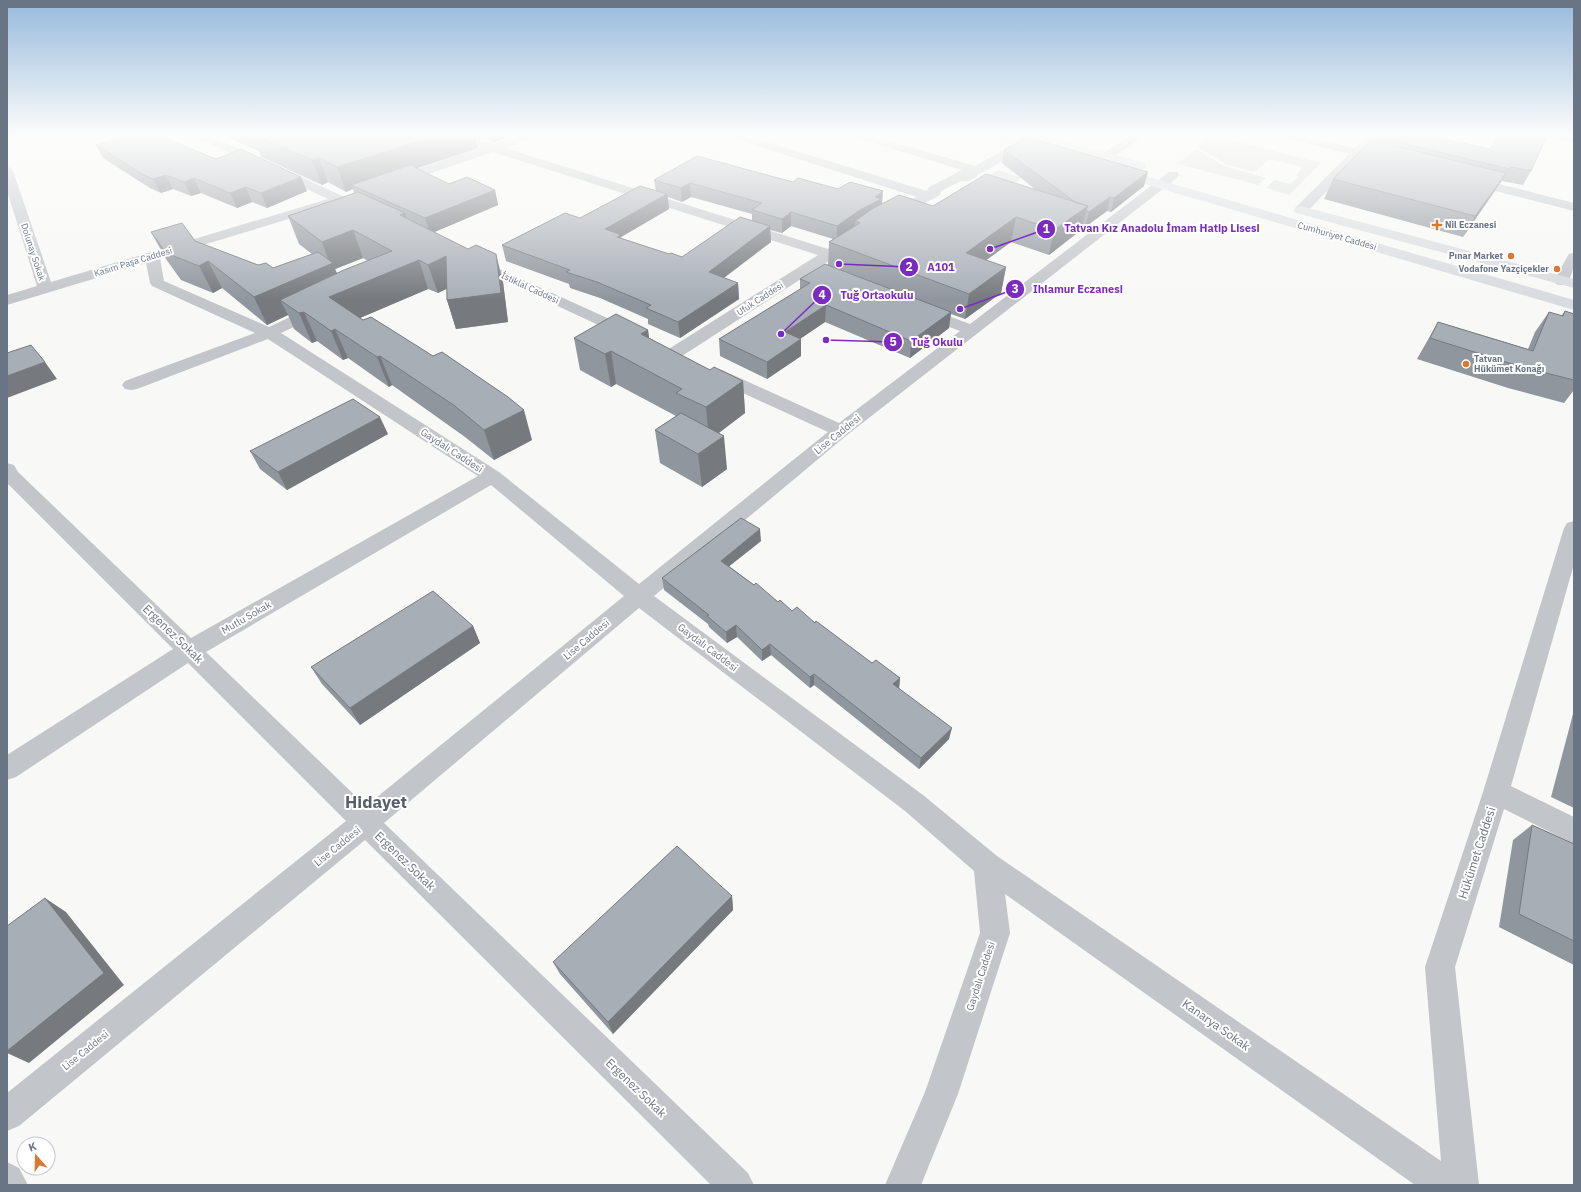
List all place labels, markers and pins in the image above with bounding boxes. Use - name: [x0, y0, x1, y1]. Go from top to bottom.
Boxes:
- callout: Tatvan Kız Anadolu İmam Hatip Lisesi: [1036, 217, 1268, 240]
- place label: Nil Eczanesi: [1445, 219, 1497, 230]
- marker: Nil Eczanesi: [1432, 220, 1442, 230]
- place label: Pınar Market: [1449, 250, 1504, 261]
- marker: Pınar Market: [1506, 251, 1516, 261]
- callout: A101: [899, 256, 962, 279]
- place label: Vodafone Yazçiçekler: [1459, 263, 1549, 274]
- marker: Vodafone Yazçiçekler: [1552, 264, 1562, 274]
- callout: Ihlamur Eczanesi: [1005, 277, 1131, 300]
- callout: Tuğ Ortaokulu: [812, 283, 921, 306]
- callout: Tuğ Okulu: [883, 331, 971, 354]
- place label: Tatvan Hükümet Konağı: [1474, 353, 1544, 374]
- marker: Tatvan Hükümet Konağı: [1461, 359, 1471, 369]

